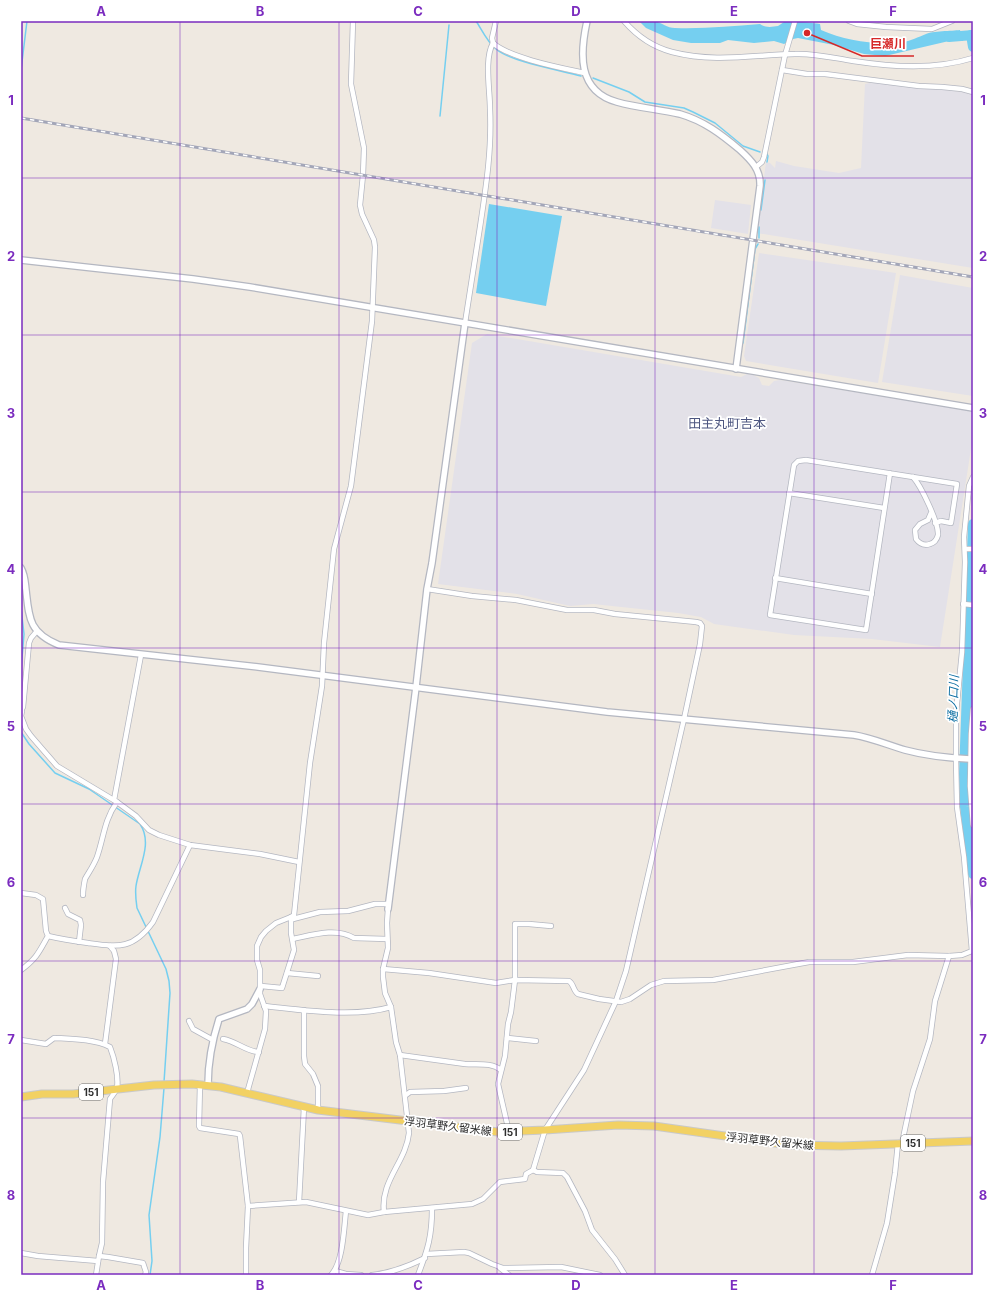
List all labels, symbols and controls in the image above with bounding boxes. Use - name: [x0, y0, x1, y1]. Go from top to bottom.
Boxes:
- text: A: [96, 3, 106, 19]
- text: B: [256, 3, 265, 19]
- text: C: [413, 3, 423, 19]
- text: D: [571, 3, 581, 19]
- text: E: [730, 3, 738, 19]
- text: F: [889, 3, 897, 19]
- callout: 巨瀬川: [862, 32, 914, 56]
- text: 巨瀬川: [870, 36, 906, 51]
- text: 1: [8, 92, 14, 108]
- text: 1: [980, 92, 986, 108]
- text: 2: [7, 248, 15, 264]
- text: 2: [979, 248, 987, 264]
- text: 3: [7, 405, 15, 421]
- text: 3: [979, 405, 987, 421]
- district label: 田主丸町吉本: [688, 415, 766, 431]
- text: 4: [7, 561, 16, 577]
- text: 4: [979, 561, 988, 577]
- water label: 樋ノ口川: [945, 673, 961, 723]
- text: 5: [7, 718, 15, 734]
- text: 5: [979, 718, 987, 734]
- text: 6: [7, 874, 15, 890]
- text: 6: [979, 874, 987, 890]
- text: 7: [7, 1031, 15, 1047]
- text: 7: [979, 1031, 987, 1047]
- road number: 151: [79, 1084, 103, 1100]
- street label: 浮羽草野久留米線: [403, 1114, 493, 1138]
- road number: 151: [498, 1124, 522, 1140]
- street label: 浮羽草野久留米線: [726, 1129, 814, 1153]
- road number: 151: [901, 1135, 925, 1151]
- text: 8: [7, 1187, 15, 1203]
- text: 8: [979, 1187, 987, 1203]
- text: A: [96, 1277, 106, 1293]
- text: B: [256, 1277, 265, 1293]
- text: C: [413, 1277, 423, 1293]
- text: D: [571, 1277, 581, 1293]
- text: E: [730, 1277, 738, 1293]
- text: F: [889, 1277, 897, 1293]

